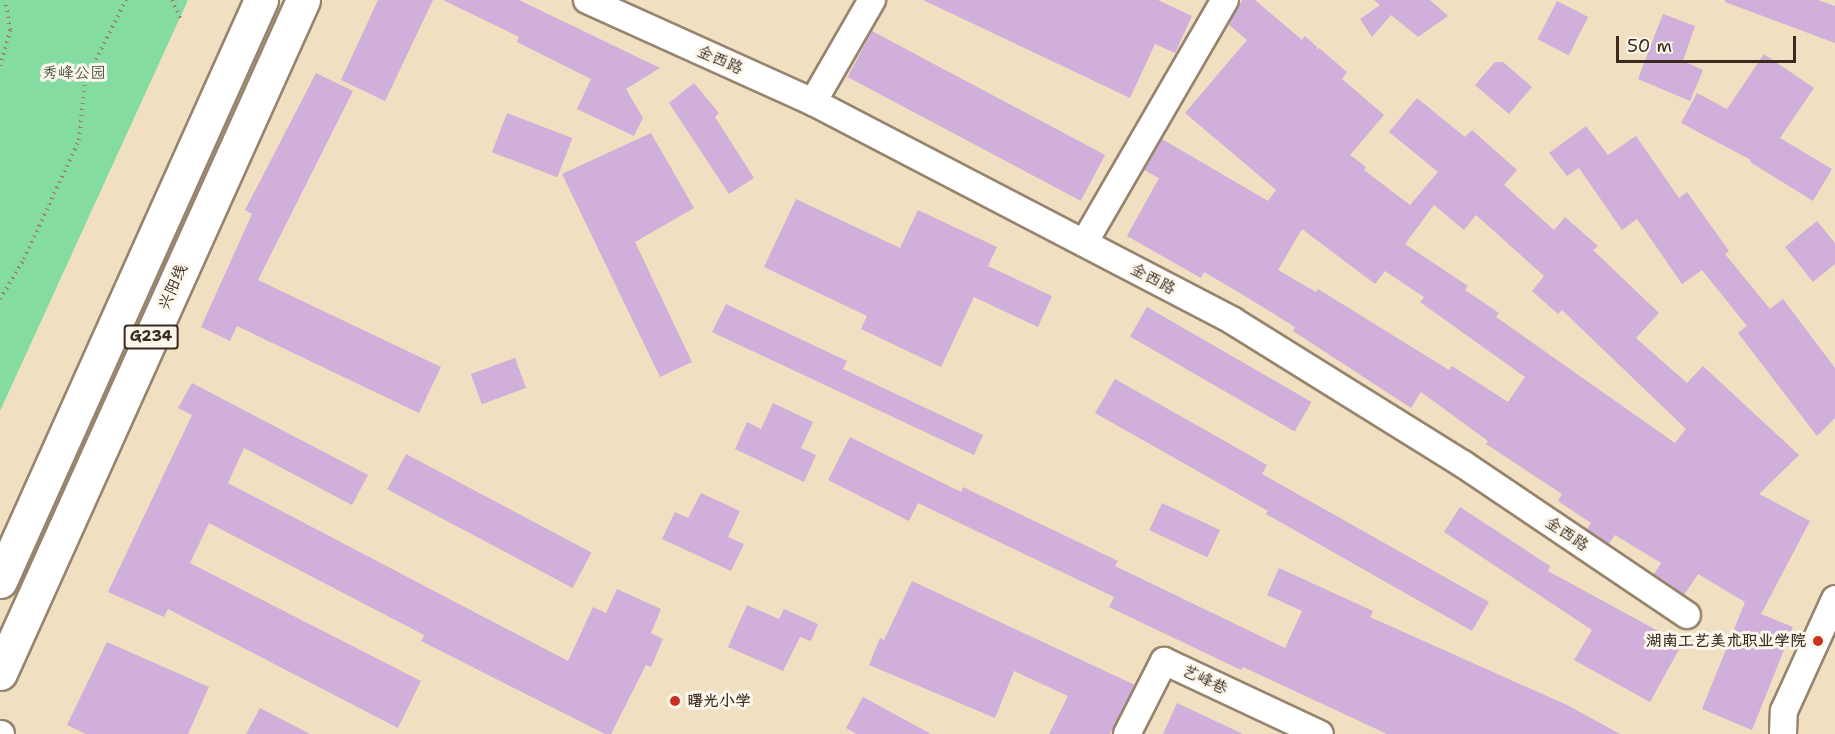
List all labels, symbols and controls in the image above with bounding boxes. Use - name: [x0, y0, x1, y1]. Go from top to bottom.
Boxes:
- scale bar: [1619, 24, 1799, 62]
- text: 50 m: [1627, 34, 1672, 58]
- street label: 金西路: [694, 41, 746, 79]
- park label: 秀峰公园: [42, 63, 106, 83]
- street label: 金西路: [1127, 259, 1179, 299]
- street label: 兴阳线: [154, 261, 192, 313]
- road number: G234: [122, 325, 180, 349]
- street label: 金西路: [1542, 513, 1592, 555]
- place label: 湖南工艺美术职业学院: [1646, 631, 1806, 651]
- marker: 湖南工艺美术职业学院: [1811, 634, 1825, 648]
- street label: 艺峰巷: [1179, 661, 1231, 699]
- place label: 曙光小学: [687, 691, 751, 711]
- marker: 曙光小学: [668, 694, 682, 708]

